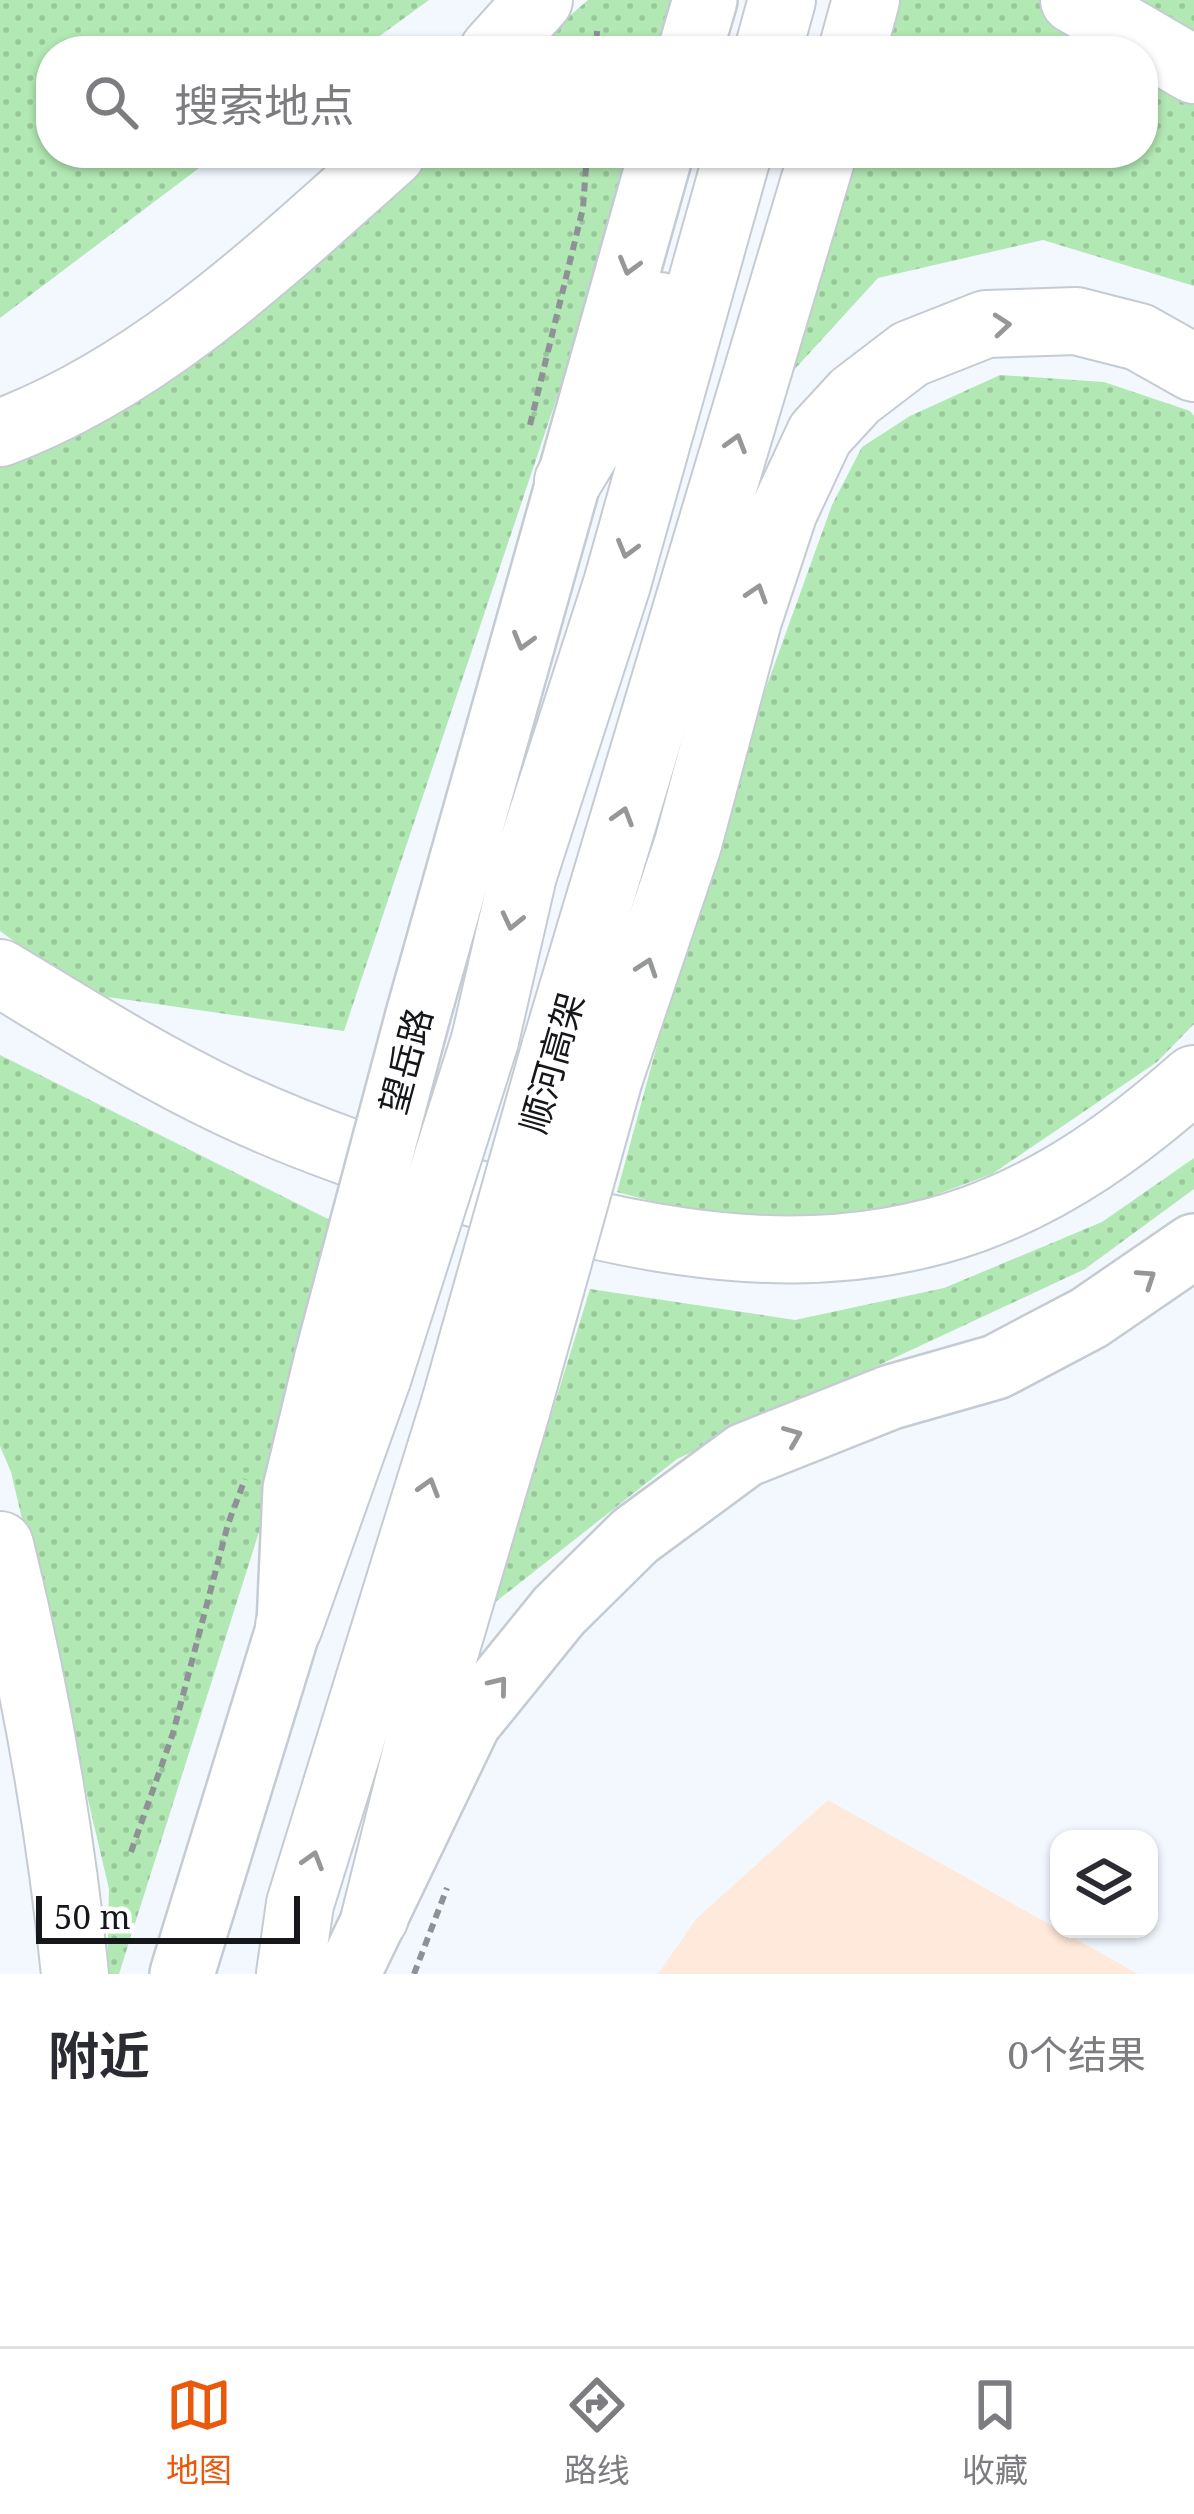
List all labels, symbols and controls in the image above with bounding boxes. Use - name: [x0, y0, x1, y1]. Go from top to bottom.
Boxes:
- search box: [36, 36, 1158, 168]
- icon: search: [78, 69, 144, 135]
- text: 搜索地点: [174, 74, 354, 135]
- one-way arrow: [619, 255, 644, 275]
- one-way arrow: [993, 312, 1012, 338]
- one-way arrow: [721, 433, 746, 454]
- one-way arrow: [616, 537, 641, 558]
- one-way arrow: [742, 583, 767, 604]
- one-way arrow: [513, 630, 538, 651]
- one-way arrow: [609, 806, 634, 827]
- one-way arrow: [501, 911, 526, 931]
- one-way arrow: [633, 958, 657, 979]
- street label: 顺河高架: [508, 987, 595, 1139]
- street label: 望岳路: [368, 1002, 443, 1119]
- one-way arrow: [1133, 1270, 1155, 1292]
- one-way arrow: [781, 1426, 802, 1450]
- one-way arrow: [415, 1477, 440, 1498]
- one-way arrow: [485, 1677, 506, 1699]
- map controls: [1050, 1830, 1158, 1938]
- button: layers: [1050, 1830, 1158, 1938]
- one-way arrow: [299, 1850, 324, 1871]
- scale bar: [36, 1890, 300, 1943]
- text: 50 m: [54, 1894, 131, 1939]
- text: 附近: [48, 2019, 150, 2089]
- text: 0个结果: [1007, 2027, 1146, 2080]
- tab: 地图: [166, 2372, 232, 2492]
- tab: 路线: [564, 2372, 630, 2492]
- tab: 收藏: [962, 2372, 1028, 2492]

